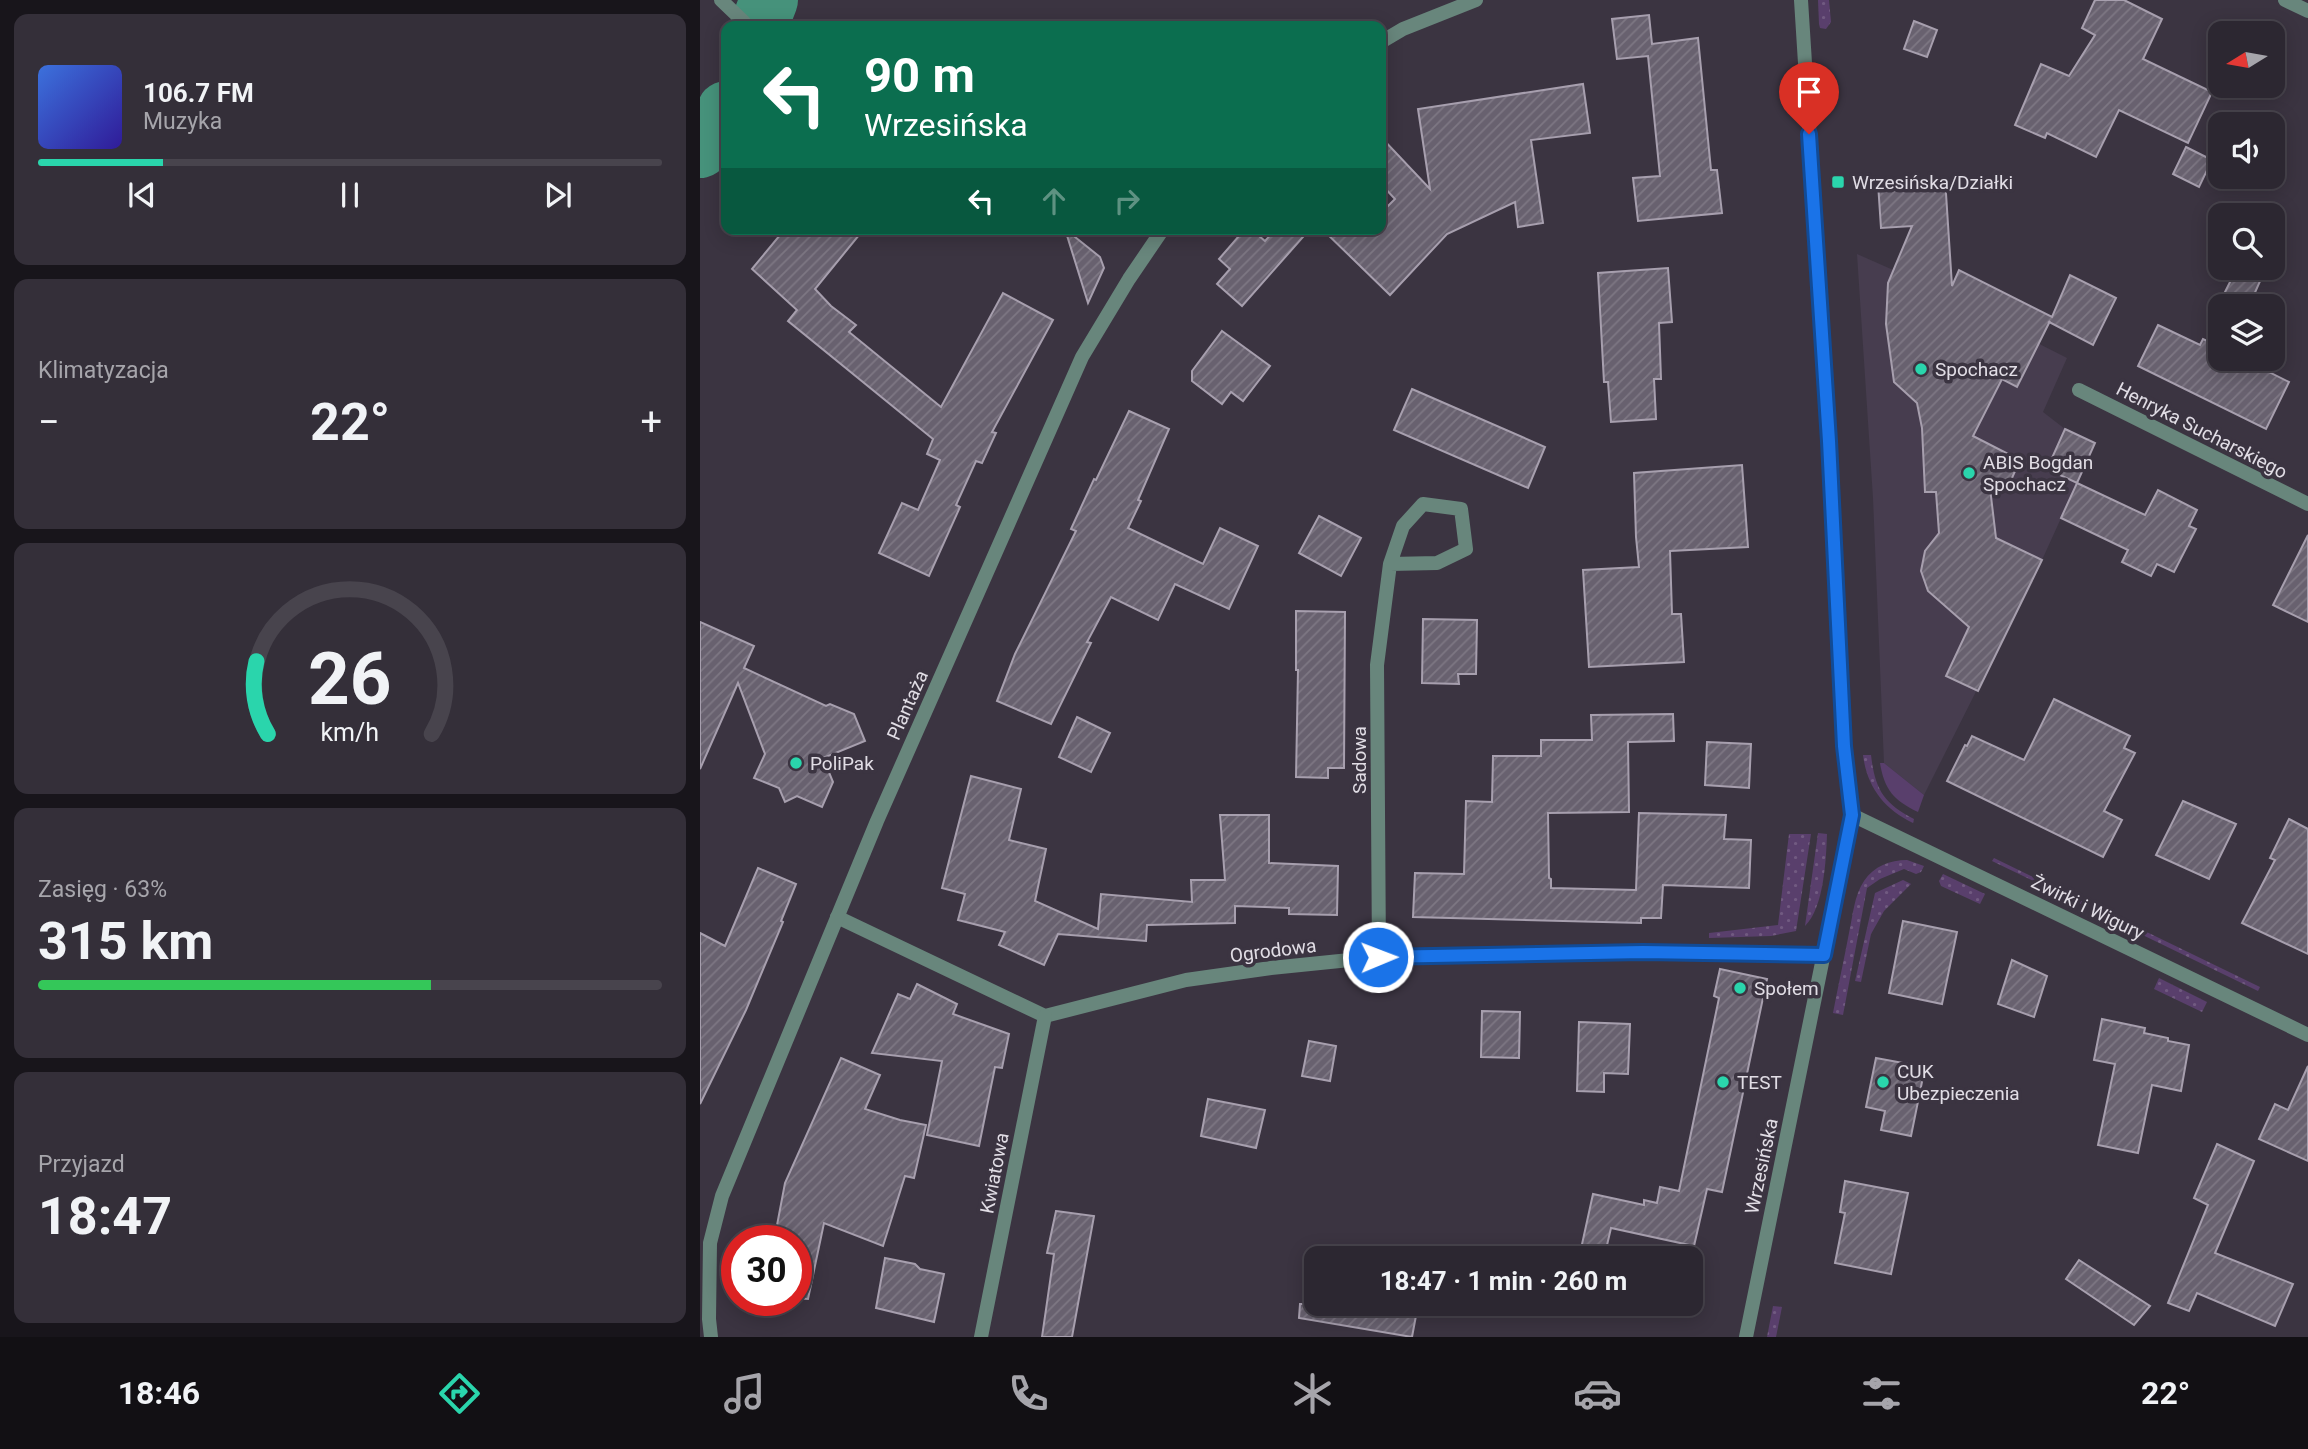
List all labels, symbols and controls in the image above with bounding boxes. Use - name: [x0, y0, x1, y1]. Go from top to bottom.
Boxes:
- north arrow: [2208, 21, 2286, 98]
- map controls: [2208, 21, 2285, 371]
- text: 90 m: [864, 47, 975, 104]
- icon: left: [749, 49, 840, 140]
- pin: [1779, 62, 1839, 134]
- icon: arrive: [1790, 73, 1828, 111]
- text: 106.7 FM: [143, 78, 254, 108]
- text: Wrzesińska: [864, 106, 1028, 144]
- text: Muzyka: [143, 108, 222, 135]
- button: sound: [2208, 112, 2285, 189]
- place label: Wrzesińska/Działki: [1852, 171, 2013, 194]
- marker: Wrzesińska/Działki: [1830, 174, 1846, 190]
- icon: previous: [123, 176, 161, 214]
- icon: pause: [331, 176, 369, 214]
- icon: next: [539, 176, 577, 214]
- icon: left: [962, 182, 1000, 220]
- icon: ahead: [1035, 182, 1073, 220]
- icon: right: [1108, 182, 1146, 220]
- button: search: [2208, 203, 2285, 280]
- button: layers: [2208, 294, 2285, 371]
- text: Klimatyzacja: [38, 357, 169, 384]
- place label: Spochacz: [1935, 358, 2018, 381]
- marker: Spochacz: [1913, 361, 1929, 377]
- street label: Henryka Sucharskiego: [2112, 377, 2291, 484]
- text: 22°: [310, 392, 390, 453]
- text: −: [38, 400, 60, 444]
- text: +: [640, 400, 662, 444]
- place label: ABIS Bogdan Spochacz: [1983, 451, 2093, 496]
- marker: ABIS Bogdan Spochacz: [1961, 465, 1977, 481]
- text: 26: [308, 637, 392, 723]
- street label: Plantaża: [882, 667, 933, 744]
- text: km/h: [321, 718, 379, 747]
- street label: Sadowa: [1348, 726, 1371, 794]
- place label: PoliPak: [810, 752, 874, 775]
- marker: PoliPak: [788, 755, 804, 771]
- street label: Żwirki i Wigury: [2027, 870, 2148, 945]
- text: Zasięg · 63%: [38, 876, 167, 903]
- text: 315 km: [38, 911, 213, 972]
- position arrow: [1341, 920, 1415, 994]
- street label: Ogrodowa: [1228, 934, 1318, 967]
- place label: Społem: [1754, 977, 1819, 1000]
- marker: Społem: [1732, 980, 1748, 996]
- place label: CUK Ubezpieczenia: [1897, 1060, 2020, 1105]
- place label: TEST: [1737, 1071, 1782, 1094]
- marker: TEST: [1715, 1074, 1731, 1090]
- marker: CUK Ubezpieczenia: [1875, 1074, 1891, 1090]
- street label: Wrzesińska: [1740, 1116, 1783, 1216]
- street label: Kwiatowa: [975, 1131, 1014, 1216]
- text: Przyjazd: [38, 1151, 125, 1178]
- text: 18:47: [38, 1186, 172, 1247]
- speed limit sign: 30: [721, 1225, 812, 1316]
- text: 18:47 · 1 min · 260 m: [1380, 1266, 1627, 1296]
- icon: directions: [435, 1369, 484, 1418]
- icon: music: [720, 1369, 769, 1418]
- icon: phone: [1004, 1369, 1053, 1418]
- icon: climate: [1288, 1369, 1337, 1418]
- icon: car: [1573, 1369, 1622, 1418]
- icon: filters: [1857, 1369, 1906, 1418]
- text: 18:46: [118, 1374, 200, 1412]
- text: 22°: [2141, 1374, 2190, 1412]

